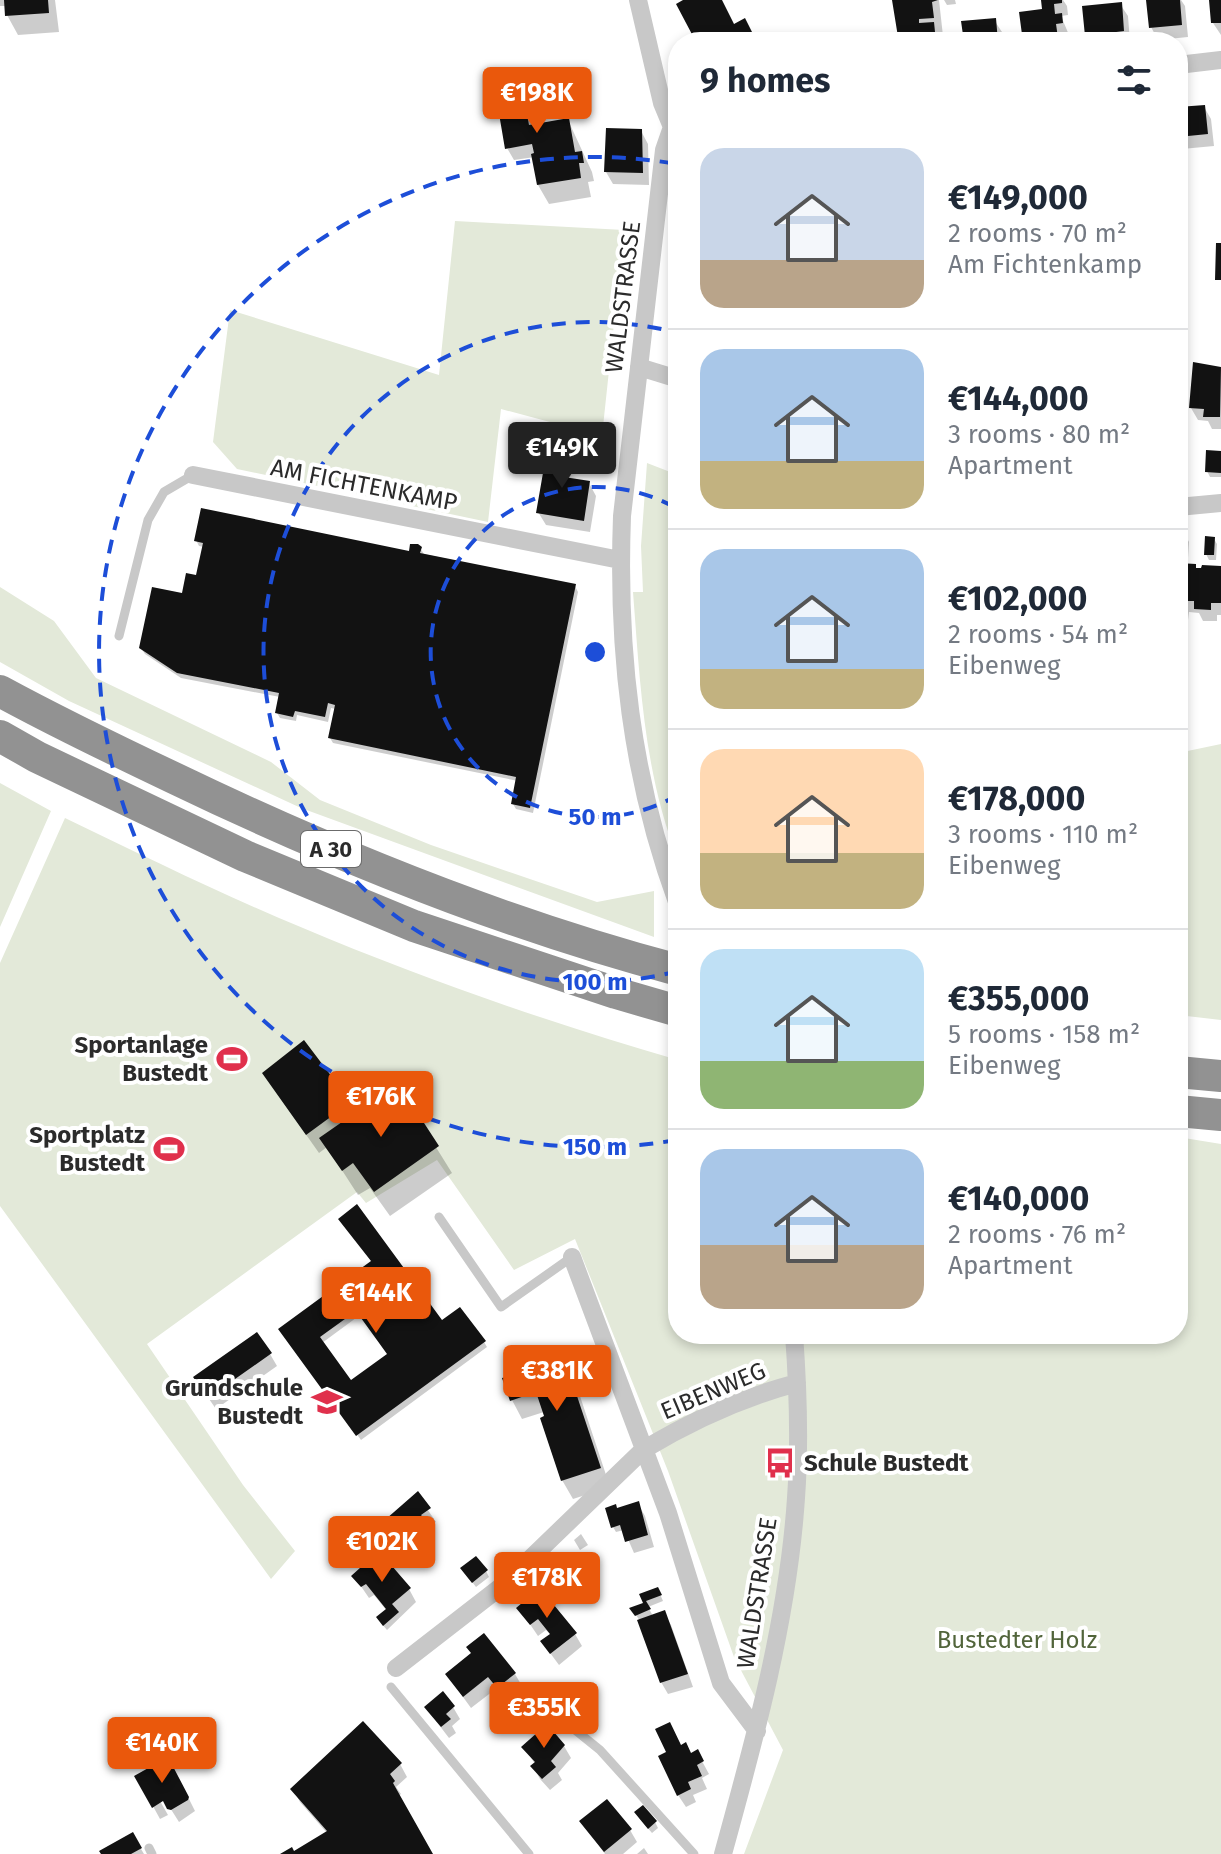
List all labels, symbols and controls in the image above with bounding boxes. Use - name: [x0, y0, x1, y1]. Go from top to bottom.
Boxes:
- icon: filters: [1112, 58, 1156, 102]
- text: 9 homes: [700, 60, 831, 101]
- pin: €198K: [481, 67, 593, 135]
- text: €198K: [501, 77, 573, 108]
- text: €149,000: [948, 177, 1088, 218]
- icon: home: [764, 180, 860, 276]
- text: 2 rooms · 70 m²: [948, 218, 1127, 249]
- street label: WALDSTRASSE: [600, 219, 646, 375]
- text: Am Fichtenkamp: [948, 249, 1142, 280]
- text: €144,000: [948, 378, 1089, 419]
- icon: home: [764, 381, 860, 477]
- text: 3 rooms · 80 m²: [948, 419, 1130, 450]
- pin: €149K: [506, 422, 618, 490]
- text: €149K: [526, 432, 598, 463]
- text: Apartment: [948, 450, 1073, 481]
- street label: AM FICHTENKAMP: [268, 453, 460, 517]
- text: €102,000: [948, 578, 1087, 619]
- icon: home: [764, 581, 860, 677]
- text: 2 rooms · 54 m²: [948, 619, 1128, 650]
- centre of rings: [581, 638, 609, 666]
- text: Eibenweg: [948, 650, 1060, 681]
- text: €178,000: [948, 778, 1085, 819]
- icon: home: [764, 781, 860, 877]
- text: 50 m: [569, 803, 621, 831]
- text: 3 rooms · 110 m²: [948, 819, 1138, 850]
- road number: A 30: [301, 831, 361, 867]
- text: Eibenweg: [948, 850, 1060, 881]
- text: 100 m: [562, 968, 628, 996]
- text: €355,000: [948, 978, 1089, 1019]
- icon: home: [764, 981, 860, 1077]
- text: 5 rooms · 158 m²: [948, 1019, 1140, 1050]
- place label: Sportanlage Bustedt: [74, 1031, 209, 1087]
- sports icon: Sportanlage Bustedt: [215, 1042, 249, 1076]
- text: Eibenweg: [948, 1050, 1060, 1081]
- pin: €176K: [325, 1071, 437, 1139]
- text: €176K: [346, 1081, 416, 1112]
- place label: Sportplatz Bustedt: [29, 1121, 146, 1177]
- sports icon: Sportplatz Bustedt: [152, 1132, 186, 1166]
- text: 150 m: [563, 1133, 627, 1161]
- text: €140,000: [948, 1178, 1089, 1219]
- icon: home: [764, 1181, 860, 1277]
- text: 2 rooms · 76 m²: [948, 1219, 1126, 1250]
- text: Apartment: [948, 1250, 1073, 1281]
- pin: €144K: [320, 1267, 432, 1335]
- text: €144K: [340, 1277, 412, 1308]
- pin: €381K: [501, 1345, 613, 1413]
- text: €381K: [521, 1355, 593, 1386]
- street label: EIBENWEG: [656, 1356, 770, 1426]
- place label: Grundschule Bustedt: [165, 1374, 304, 1430]
- school or university icon: Grundschule Bustedt: [310, 1385, 344, 1419]
- bus stop icon: Schule Bustedt: [763, 1446, 797, 1480]
- place label: Schule Bustedt: [804, 1449, 969, 1477]
- street label: WALDSTRASSE: [731, 1515, 783, 1671]
- pin: €102K: [326, 1516, 438, 1584]
- text: €102K: [346, 1526, 418, 1557]
- pin: €178K: [491, 1552, 603, 1620]
- text: €178K: [512, 1562, 582, 1593]
- park label: Bustedter Holz: [937, 1626, 1097, 1654]
- pin: €355K: [488, 1682, 600, 1750]
- text: €355K: [507, 1692, 581, 1723]
- pin: €140K: [106, 1717, 218, 1785]
- text: €140K: [125, 1727, 199, 1758]

